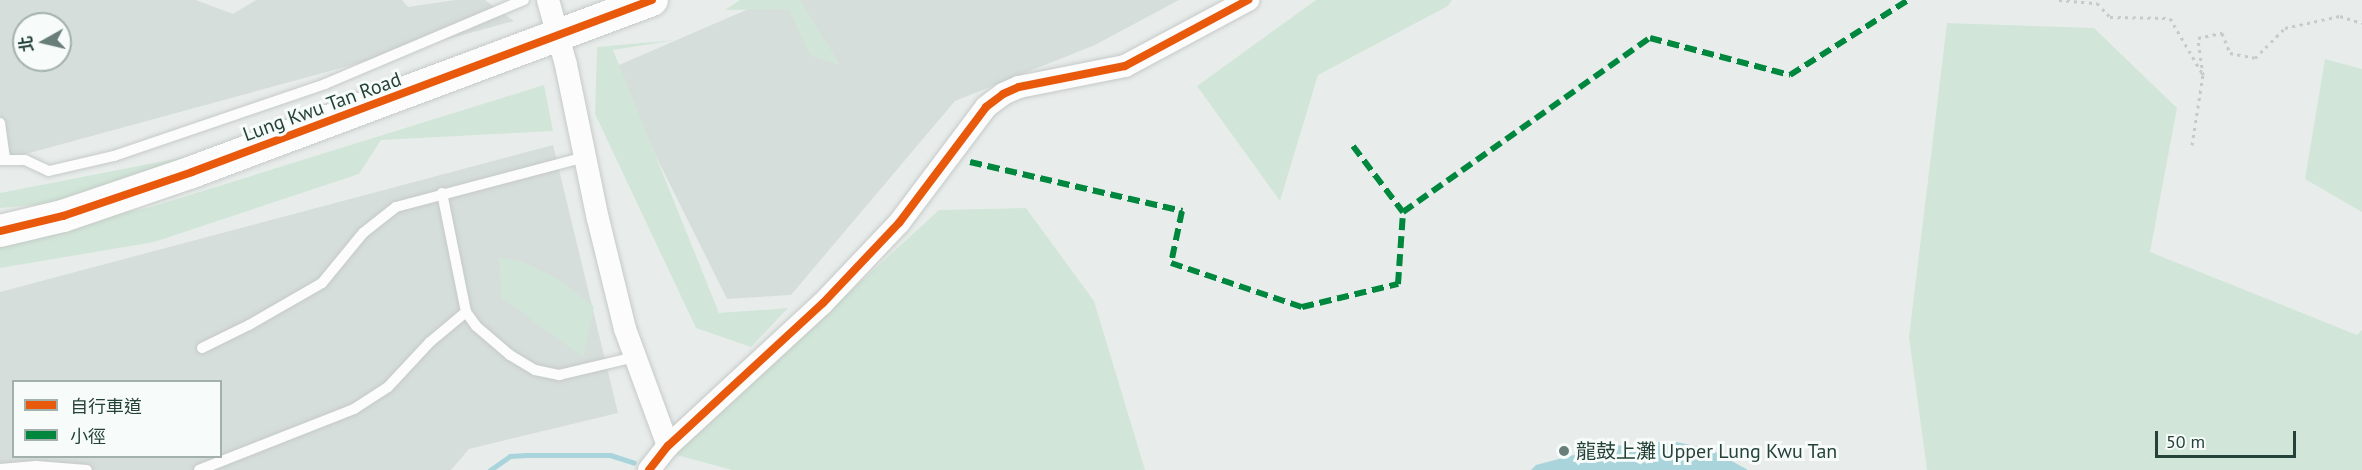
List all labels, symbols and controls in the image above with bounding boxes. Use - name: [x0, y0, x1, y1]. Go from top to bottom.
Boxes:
- north arrow: [12, 12, 72, 72]
- text: 北: [15, 35, 37, 54]
- street label: Lung Kwu Tan Road: [239, 67, 405, 147]
- legend: [12, 380, 222, 458]
- text: 自行車道: [70, 395, 142, 418]
- scale bar: [2158, 419, 2299, 457]
- text: 小徑: [70, 425, 106, 448]
- text: 50 m: [2166, 430, 2205, 453]
- place label: 龍鼓上灘 Upper Lung Kwu Tan: [1576, 439, 1838, 463]
- marker: 龍鼓上灘 Upper Lung Kwu Tan: [1557, 444, 1571, 458]

